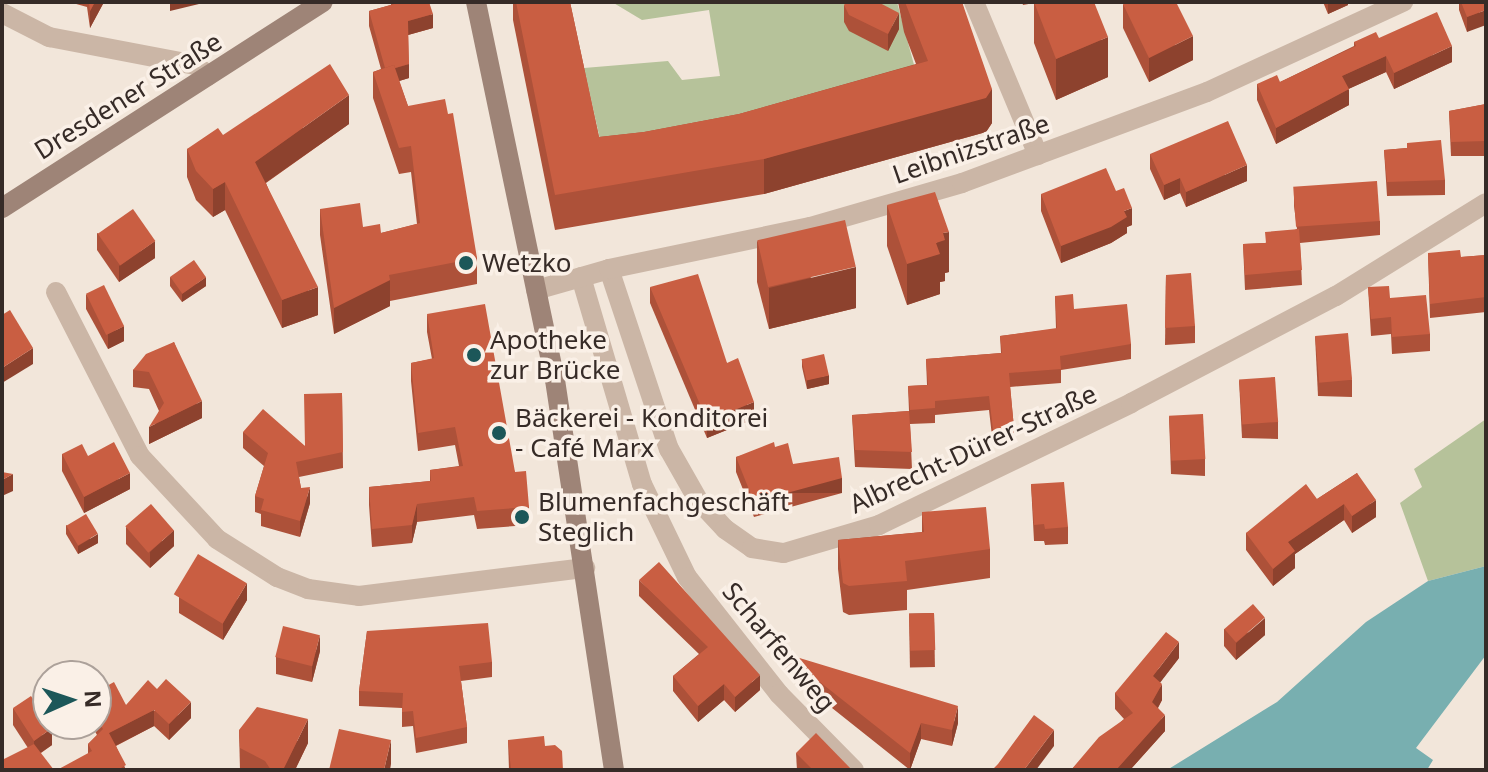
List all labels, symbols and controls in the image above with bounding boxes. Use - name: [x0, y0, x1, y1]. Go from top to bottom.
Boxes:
- street label: Dresdener Straße: [29, 26, 227, 166]
- street label: Leibnizstraße: [889, 108, 1053, 190]
- place label: Wetzko: [482, 247, 572, 279]
- marker: Wetzko: [457, 254, 475, 272]
- place label: Apotheke zur Brücke: [490, 324, 621, 386]
- marker: Apotheke zur Brücke: [465, 346, 483, 364]
- street label: Albrecht-Dürer-Straße: [844, 378, 1102, 520]
- place label: Bäckerei - Konditorei - Café Marx: [515, 402, 768, 464]
- marker: Bäckerei - Konditorei - Café Marx: [490, 424, 508, 442]
- place label: Blumenfachgeschäft Steglich: [538, 486, 789, 548]
- marker: Blumenfachgeschäft Steglich: [513, 508, 531, 526]
- street label: Scharfenweg: [716, 576, 842, 718]
- north arrow: [32, 660, 112, 740]
- text: N: [79, 689, 109, 709]

